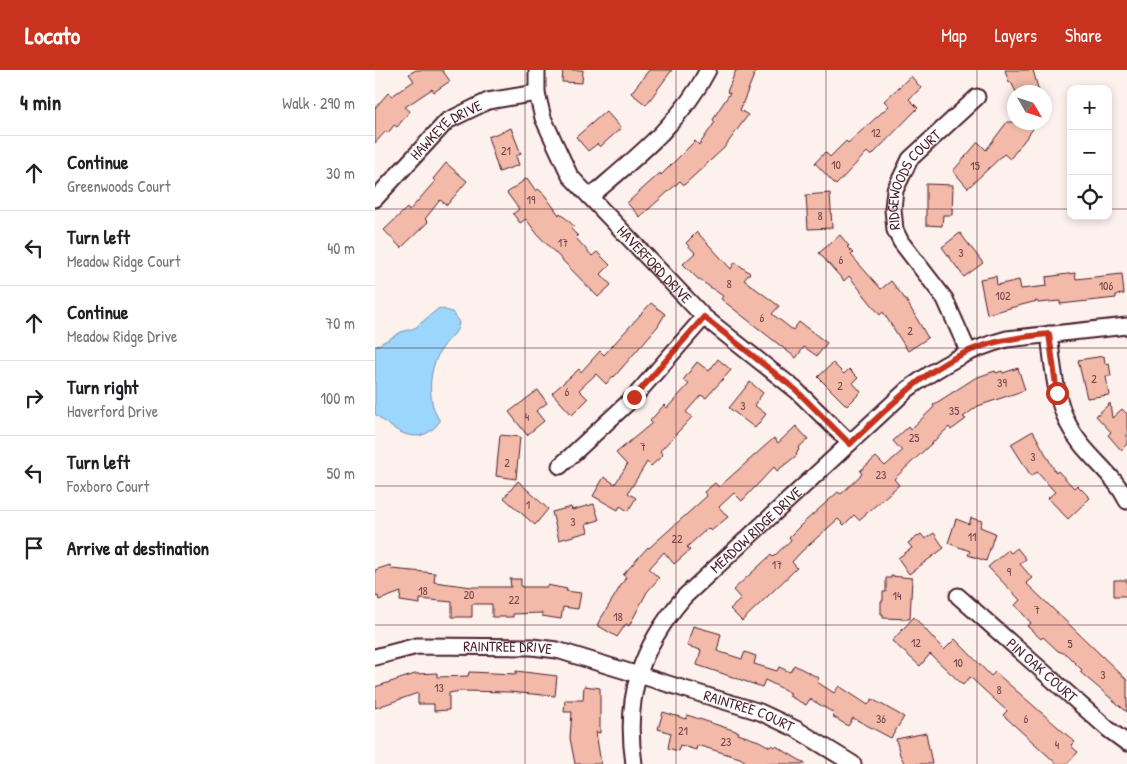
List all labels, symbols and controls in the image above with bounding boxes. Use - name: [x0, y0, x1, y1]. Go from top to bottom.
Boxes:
- text: Locato: [25, 19, 80, 51]
- text: Map: [941, 23, 967, 48]
- text: Layers: [995, 23, 1037, 48]
- text: Share: [1065, 23, 1102, 48]
- north arrow: [1007, 85, 1052, 130]
- map controls: [1067, 85, 1112, 220]
- button: +: [1067, 85, 1112, 130]
- text: 4 min: [20, 88, 61, 117]
- text: Walk · 290 m: [282, 92, 355, 114]
- street label: HAWKEYE DRIVE: [405, 94, 485, 164]
- house number: 12: [871, 124, 881, 141]
- street label: RIDGEWOODS COURT: [882, 124, 946, 231]
- button: −: [1067, 130, 1112, 175]
- house number: 21: [501, 142, 511, 159]
- text: Continue: [67, 149, 128, 175]
- house number: 10: [831, 156, 841, 173]
- house number: 15: [970, 157, 980, 174]
- icon: ahead: [20, 159, 48, 187]
- text: 30 m: [326, 162, 355, 184]
- text: Greenwoods Court: [67, 175, 170, 197]
- button: locate: [1067, 175, 1112, 220]
- house number: 19: [527, 191, 536, 208]
- house number: 8: [817, 207, 823, 224]
- street label: HAVERFORD DRIVE: [612, 221, 697, 308]
- text: Turn left: [67, 224, 130, 250]
- icon: left: [20, 234, 48, 262]
- house number: 17: [558, 234, 568, 251]
- text: 40 m: [327, 237, 355, 259]
- house number: 3: [958, 244, 964, 261]
- text: Meadow Ridge Court: [67, 250, 180, 272]
- house number: 6: [839, 251, 844, 268]
- house number: 8: [726, 275, 732, 292]
- house number: 106: [1099, 277, 1113, 294]
- house number: 102: [995, 287, 1011, 304]
- text: Continue: [67, 299, 128, 325]
- icon: ahead: [20, 309, 48, 337]
- house number: 6: [760, 309, 765, 326]
- text: 70 m: [325, 312, 355, 334]
- house number: 2: [907, 322, 913, 339]
- text: Meadow Ridge Drive: [67, 325, 177, 347]
- house number: 2: [1091, 370, 1097, 387]
- text: Turn right: [67, 374, 138, 400]
- house number: 39: [997, 374, 1007, 391]
- house number: 2: [837, 377, 843, 394]
- route start: [1046, 382, 1069, 405]
- house number: 6: [565, 383, 570, 400]
- icon: right: [20, 384, 48, 412]
- route end: [623, 386, 646, 409]
- text: 100 m: [320, 387, 355, 409]
- house number: 3: [740, 397, 746, 414]
- text: Haverford Drive: [67, 400, 158, 422]
- house number: 35: [949, 402, 959, 419]
- house number: 4: [525, 408, 530, 425]
- house number: 25: [909, 429, 919, 446]
- house number: 7: [640, 438, 646, 455]
- house number: 3: [1030, 448, 1036, 465]
- text: Turn left: [67, 449, 130, 475]
- house number: 2: [504, 454, 510, 471]
- icon: left: [20, 459, 48, 487]
- text: 50 m: [327, 462, 355, 484]
- house number: 23: [876, 466, 887, 483]
- text: Foxboro Court: [67, 475, 149, 497]
- street label: MEADOW RIDGE DRIVE: [705, 482, 806, 578]
- house number: 1: [526, 496, 530, 513]
- house number: 3: [570, 513, 576, 530]
- house number: 11: [968, 528, 976, 545]
- house number: 22: [671, 530, 683, 547]
- icon: arrive: [20, 534, 48, 562]
- text: Arrive at destination: [67, 535, 209, 561]
- house number: 17: [772, 556, 782, 573]
- house number: 9: [1007, 563, 1012, 580]
- house number: 18: [418, 582, 428, 599]
- house number: 20: [464, 586, 475, 603]
- house number: 14: [893, 587, 902, 604]
- house number: 22: [508, 591, 520, 608]
- house number: 7: [1034, 601, 1040, 618]
- house number: 18: [613, 608, 623, 625]
- street label: PIN OAK COURT: [1002, 633, 1083, 708]
- house number: 12: [911, 634, 921, 651]
- street label: RAINTREE DRIVE: [463, 635, 554, 659]
- house number: 5: [1067, 635, 1073, 652]
- house number: 10: [953, 654, 963, 671]
- house number: 3: [1100, 666, 1106, 683]
- house number: 13: [434, 679, 444, 696]
- house number: 8: [996, 681, 1002, 698]
- street label: RAINTREE COURT: [701, 684, 799, 737]
- house number: 36: [876, 710, 886, 727]
- house number: 6: [1024, 710, 1029, 727]
- house number: 21: [678, 722, 688, 739]
- house number: 23: [721, 733, 732, 750]
- house number: 4: [1055, 736, 1060, 753]

